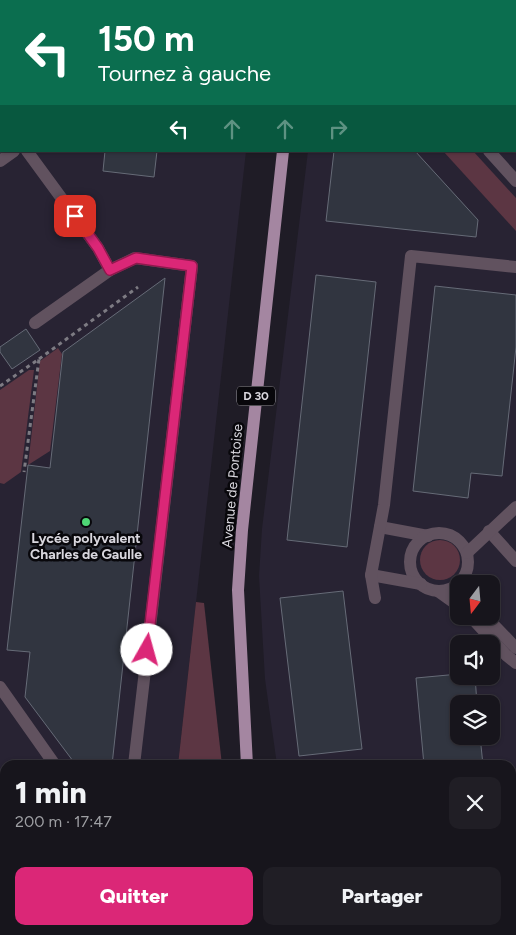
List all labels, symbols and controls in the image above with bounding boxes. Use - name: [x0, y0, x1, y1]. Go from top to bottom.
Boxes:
- text: 150 m: [98, 18, 195, 60]
- icon: left: [15, 20, 80, 85]
- text: Tournez à gauche: [98, 60, 271, 87]
- icon: left: [165, 115, 193, 143]
- icon: ahead: [218, 115, 246, 143]
- icon: ahead: [271, 115, 299, 143]
- icon: right: [324, 115, 352, 143]
- pin: [54, 195, 96, 237]
- icon: arrive: [61, 202, 89, 230]
- road number: D 30: [237, 386, 275, 406]
- street label: Avenue de Pontoise: [219, 423, 246, 549]
- marker: Lycée polyvalent Charles de Gaulle: [80, 516, 92, 528]
- place label: Lycée polyvalent Charles de Gaulle: [30, 530, 142, 563]
- north arrow: [450, 575, 500, 625]
- map controls: [450, 575, 500, 745]
- position arrow: [120, 623, 172, 675]
- button: sound: [450, 635, 500, 685]
- button: layers: [450, 695, 500, 745]
- text: 1 min: [15, 774, 87, 811]
- button: close: [449, 777, 501, 829]
- text: 200 m · 17:47: [15, 812, 112, 831]
- button: Quitter: [15, 867, 253, 925]
- button: Partager: [263, 867, 501, 925]

